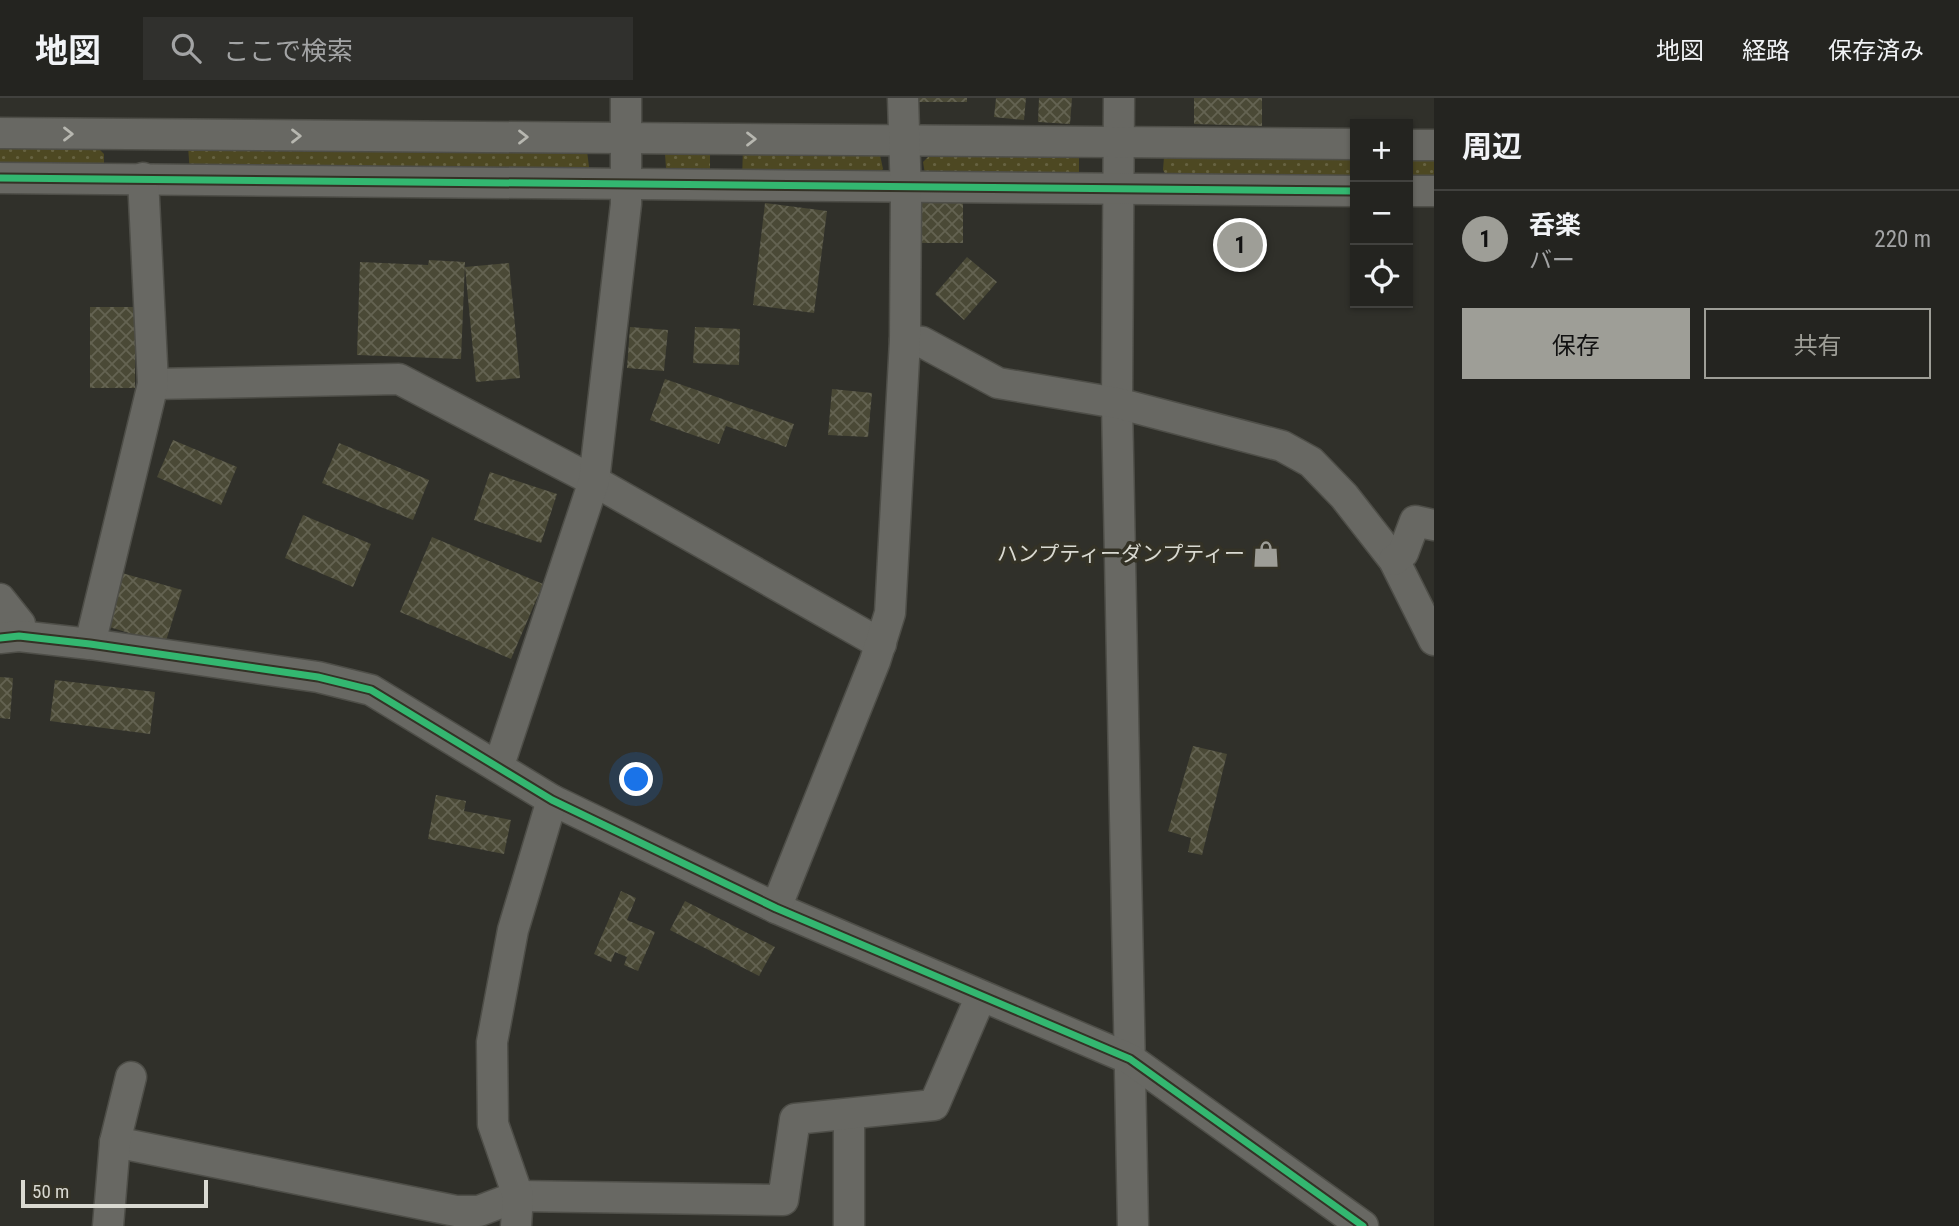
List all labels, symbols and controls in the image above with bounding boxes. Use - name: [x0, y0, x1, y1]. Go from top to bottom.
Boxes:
- search box: [143, 17, 633, 80]
- icon: search: [167, 29, 205, 67]
- text: 地図: [35, 31, 101, 70]
- text: ここで検索: [223, 36, 353, 66]
- text: 地図: [1656, 37, 1704, 65]
- text: 経路: [1742, 37, 1790, 65]
- text: 保存済み: [1828, 37, 1924, 65]
- map controls: [1350, 119, 1413, 308]
- button: +: [1350, 119, 1413, 182]
- one-way arrow: [63, 126, 74, 142]
- one-way arrow: [290, 128, 301, 143]
- one-way arrow: [518, 129, 529, 145]
- text: 周辺: [1462, 129, 1522, 164]
- one-way arrow: [746, 131, 756, 147]
- button: −: [1350, 182, 1413, 245]
- text: 呑楽: [1529, 210, 1581, 240]
- pin: 1: [1217, 219, 1263, 271]
- text: 1: [1479, 226, 1491, 253]
- text: 220 m: [1874, 226, 1931, 253]
- button: locate: [1350, 245, 1413, 308]
- text: バー: [1529, 247, 1575, 274]
- button: 保存: [1462, 308, 1690, 379]
- button: 共有: [1704, 308, 1931, 379]
- shop icon: ハンプティーダンプティー: [1251, 539, 1281, 569]
- place label: ハンプティーダンプティー: [997, 542, 1245, 566]
- your location: [619, 762, 653, 796]
- scale bar: [21, 1177, 208, 1209]
- text: 50 m: [32, 1180, 69, 1203]

